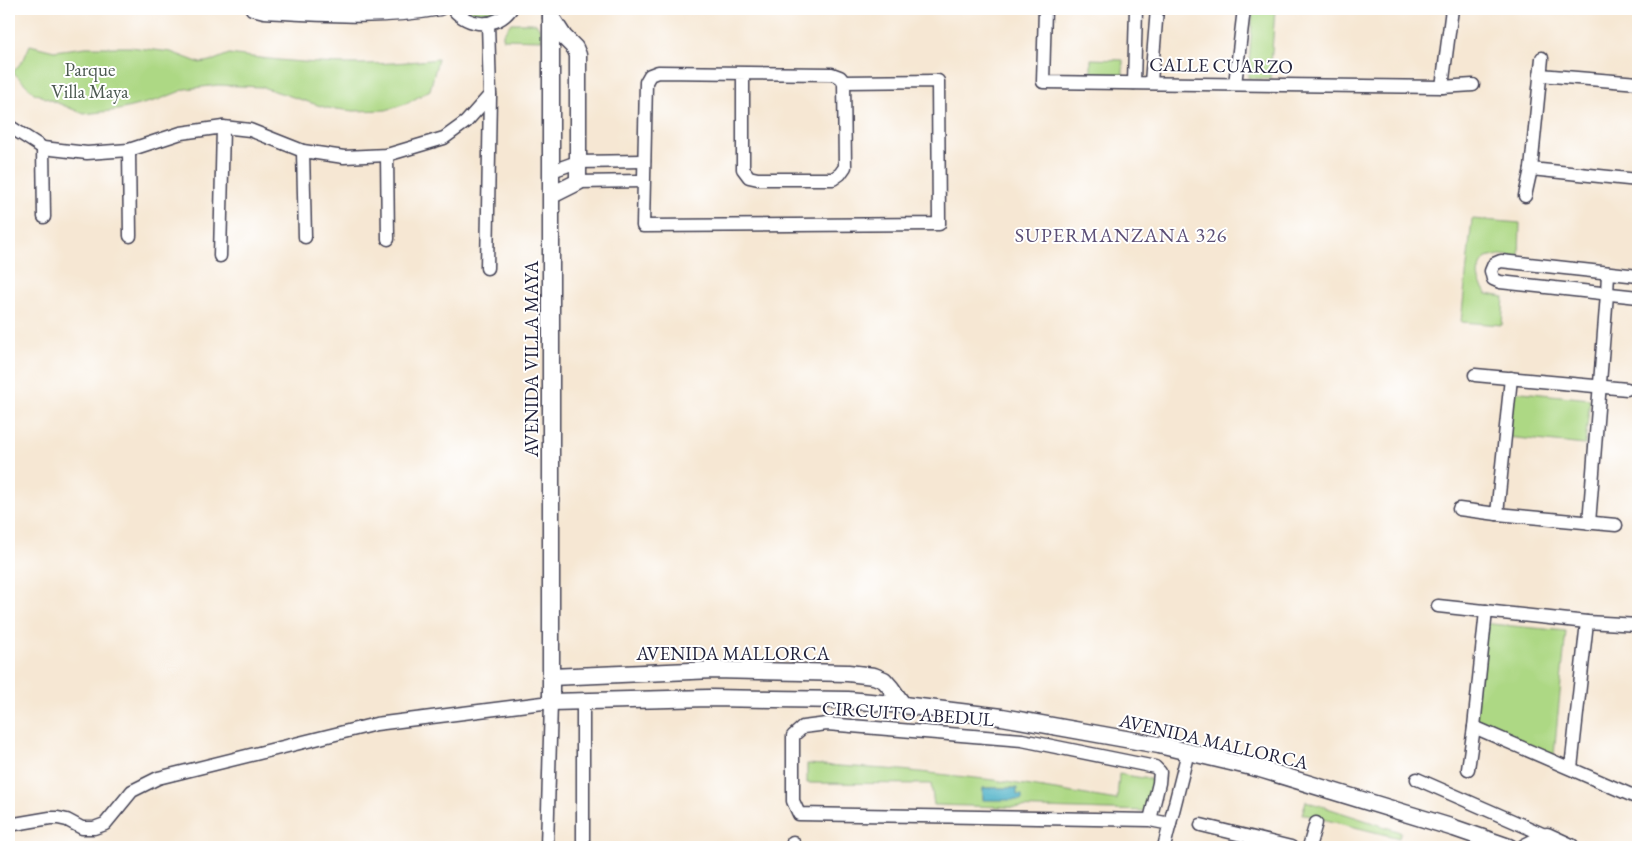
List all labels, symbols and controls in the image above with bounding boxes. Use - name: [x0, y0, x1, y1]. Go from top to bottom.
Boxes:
- street label: CALLE CUARZO: [1149, 52, 1293, 79]
- park label: Parque Villa Maya: [51, 57, 129, 104]
- district label: SUPERMANZANA 326: [1015, 222, 1227, 248]
- street label: AVENIDA VILLA MAYA: [519, 260, 544, 458]
- street label: AVENIDA MALLORCA: [635, 641, 831, 666]
- street label: CIRCUITO ABEDUL: [821, 695, 995, 732]
- street label: AVENIDA MALLORCA: [1116, 707, 1312, 776]

